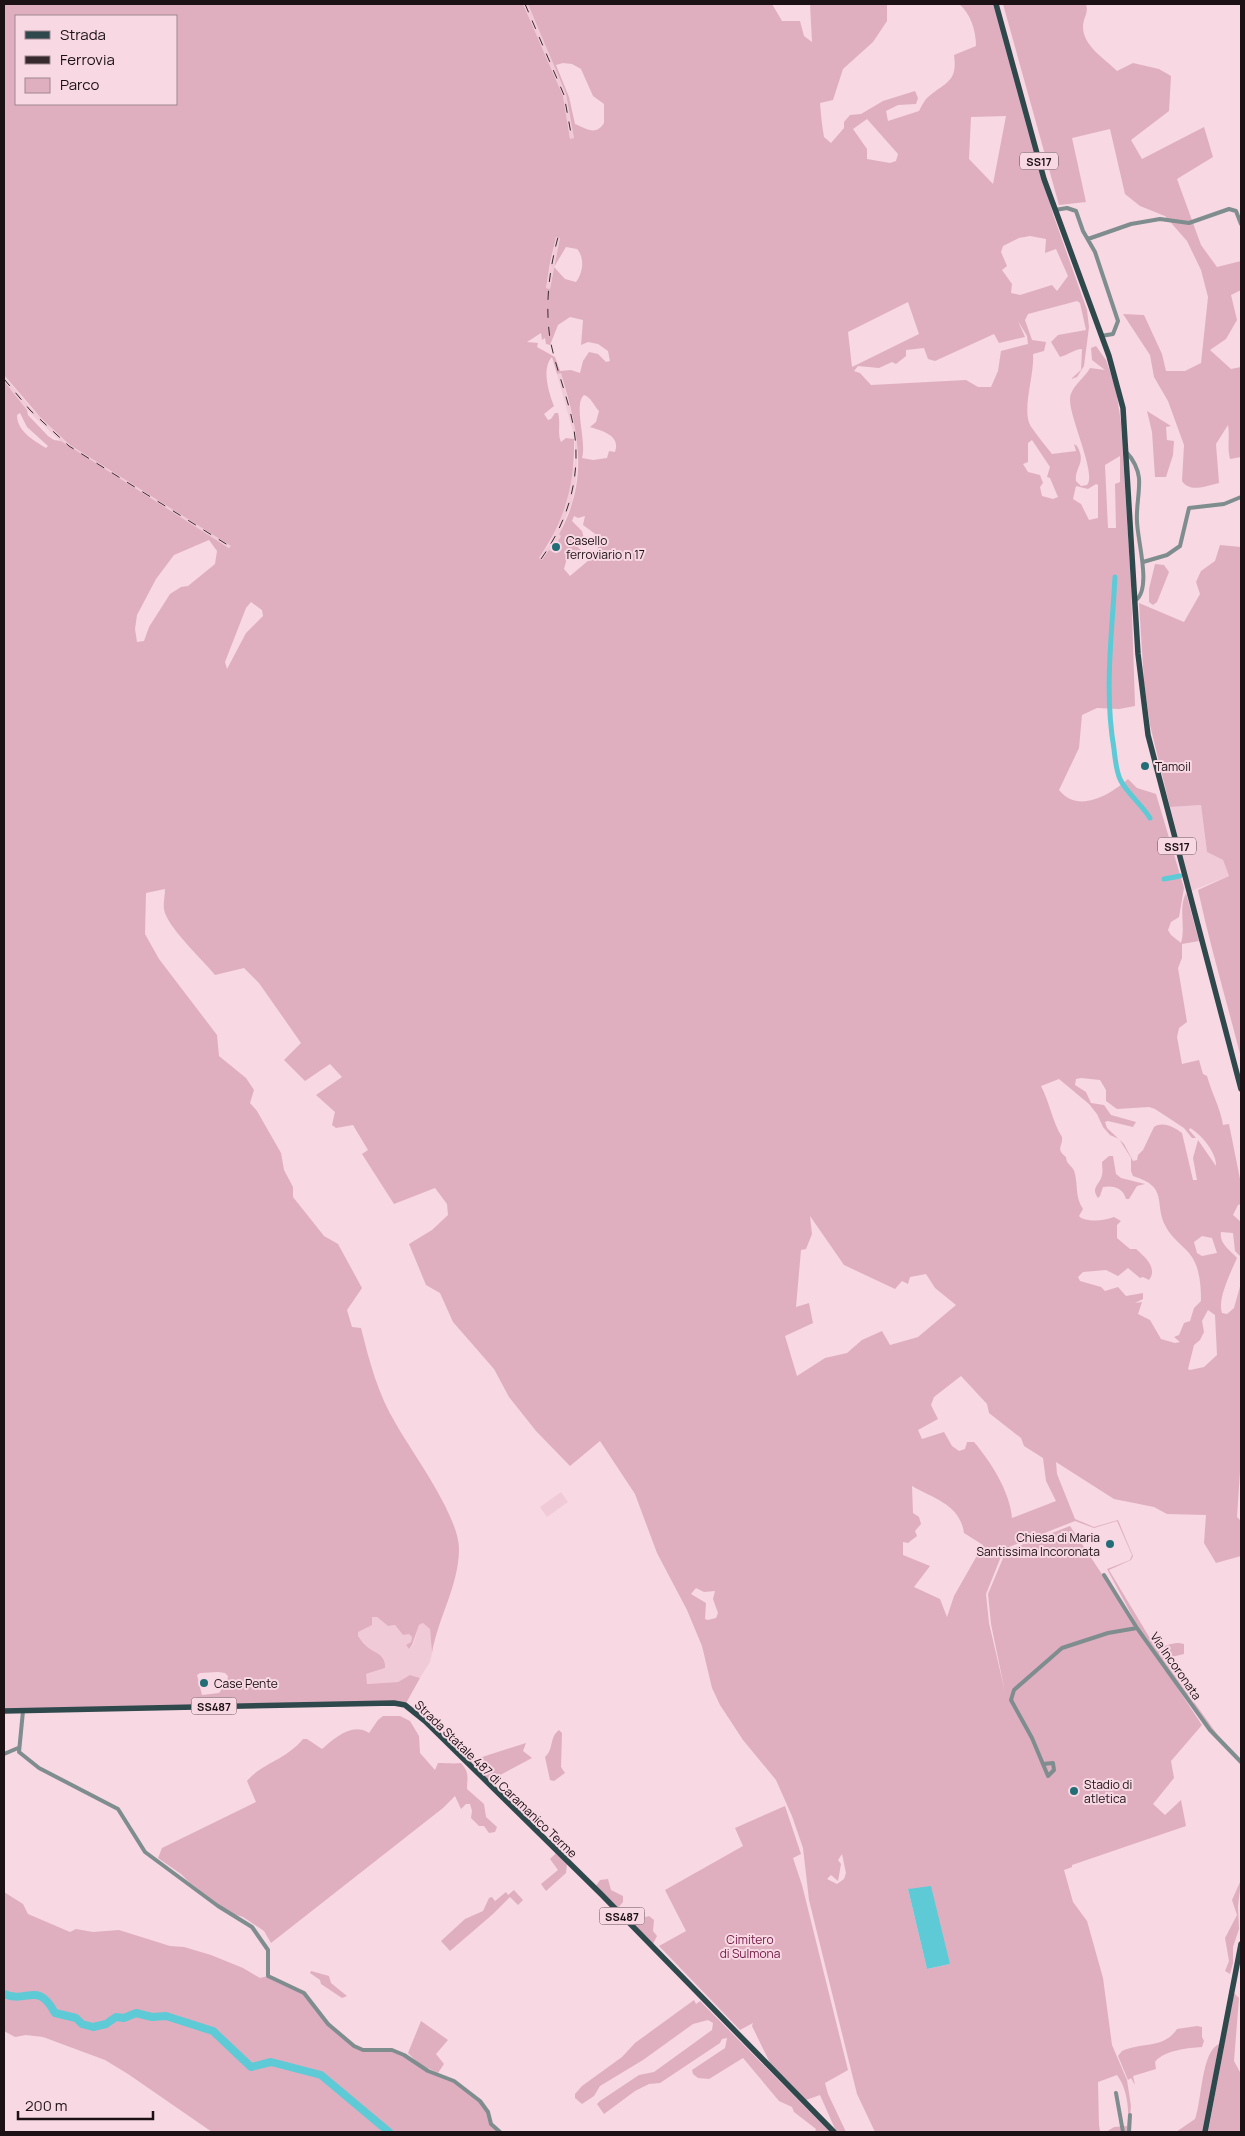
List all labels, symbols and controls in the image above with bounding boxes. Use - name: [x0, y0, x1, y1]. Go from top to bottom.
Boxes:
- legend: [15, 15, 178, 105]
- text: Strada: [60, 24, 106, 45]
- text: Ferrovia: [60, 49, 115, 70]
- text: Parco: [60, 74, 99, 95]
- road number: SS17: [1020, 153, 1058, 170]
- place label: Casello ferroviario n 17: [566, 532, 645, 563]
- marker: Casello ferroviario n 17: [550, 541, 562, 553]
- place label: Tamoil: [1155, 758, 1191, 775]
- marker: Tamoil: [1139, 760, 1151, 772]
- road number: SS17: [1158, 838, 1196, 854]
- place label: Chiesa di Maria Santissima Incoronata: [977, 1529, 1100, 1560]
- marker: Chiesa di Maria Santissima Incoronata: [1104, 1538, 1116, 1550]
- street label: Via Incoronata: [1146, 1629, 1206, 1703]
- place label: Case Pente: [214, 1675, 278, 1692]
- marker: Case Pente: [198, 1677, 210, 1689]
- street label: Strada Statale 487 di Caramanico Terme: [411, 1697, 581, 1861]
- road number: SS487: [192, 1698, 236, 1714]
- place label: Stadio di atletica: [1084, 1776, 1132, 1807]
- marker: Stadio di atletica: [1068, 1785, 1080, 1797]
- road number: SS487: [600, 1908, 644, 1924]
- park label: Cimitero di Sulmona: [720, 1931, 780, 1962]
- scale bar: [18, 2088, 152, 2120]
- text: 200 m: [25, 2095, 68, 2116]

